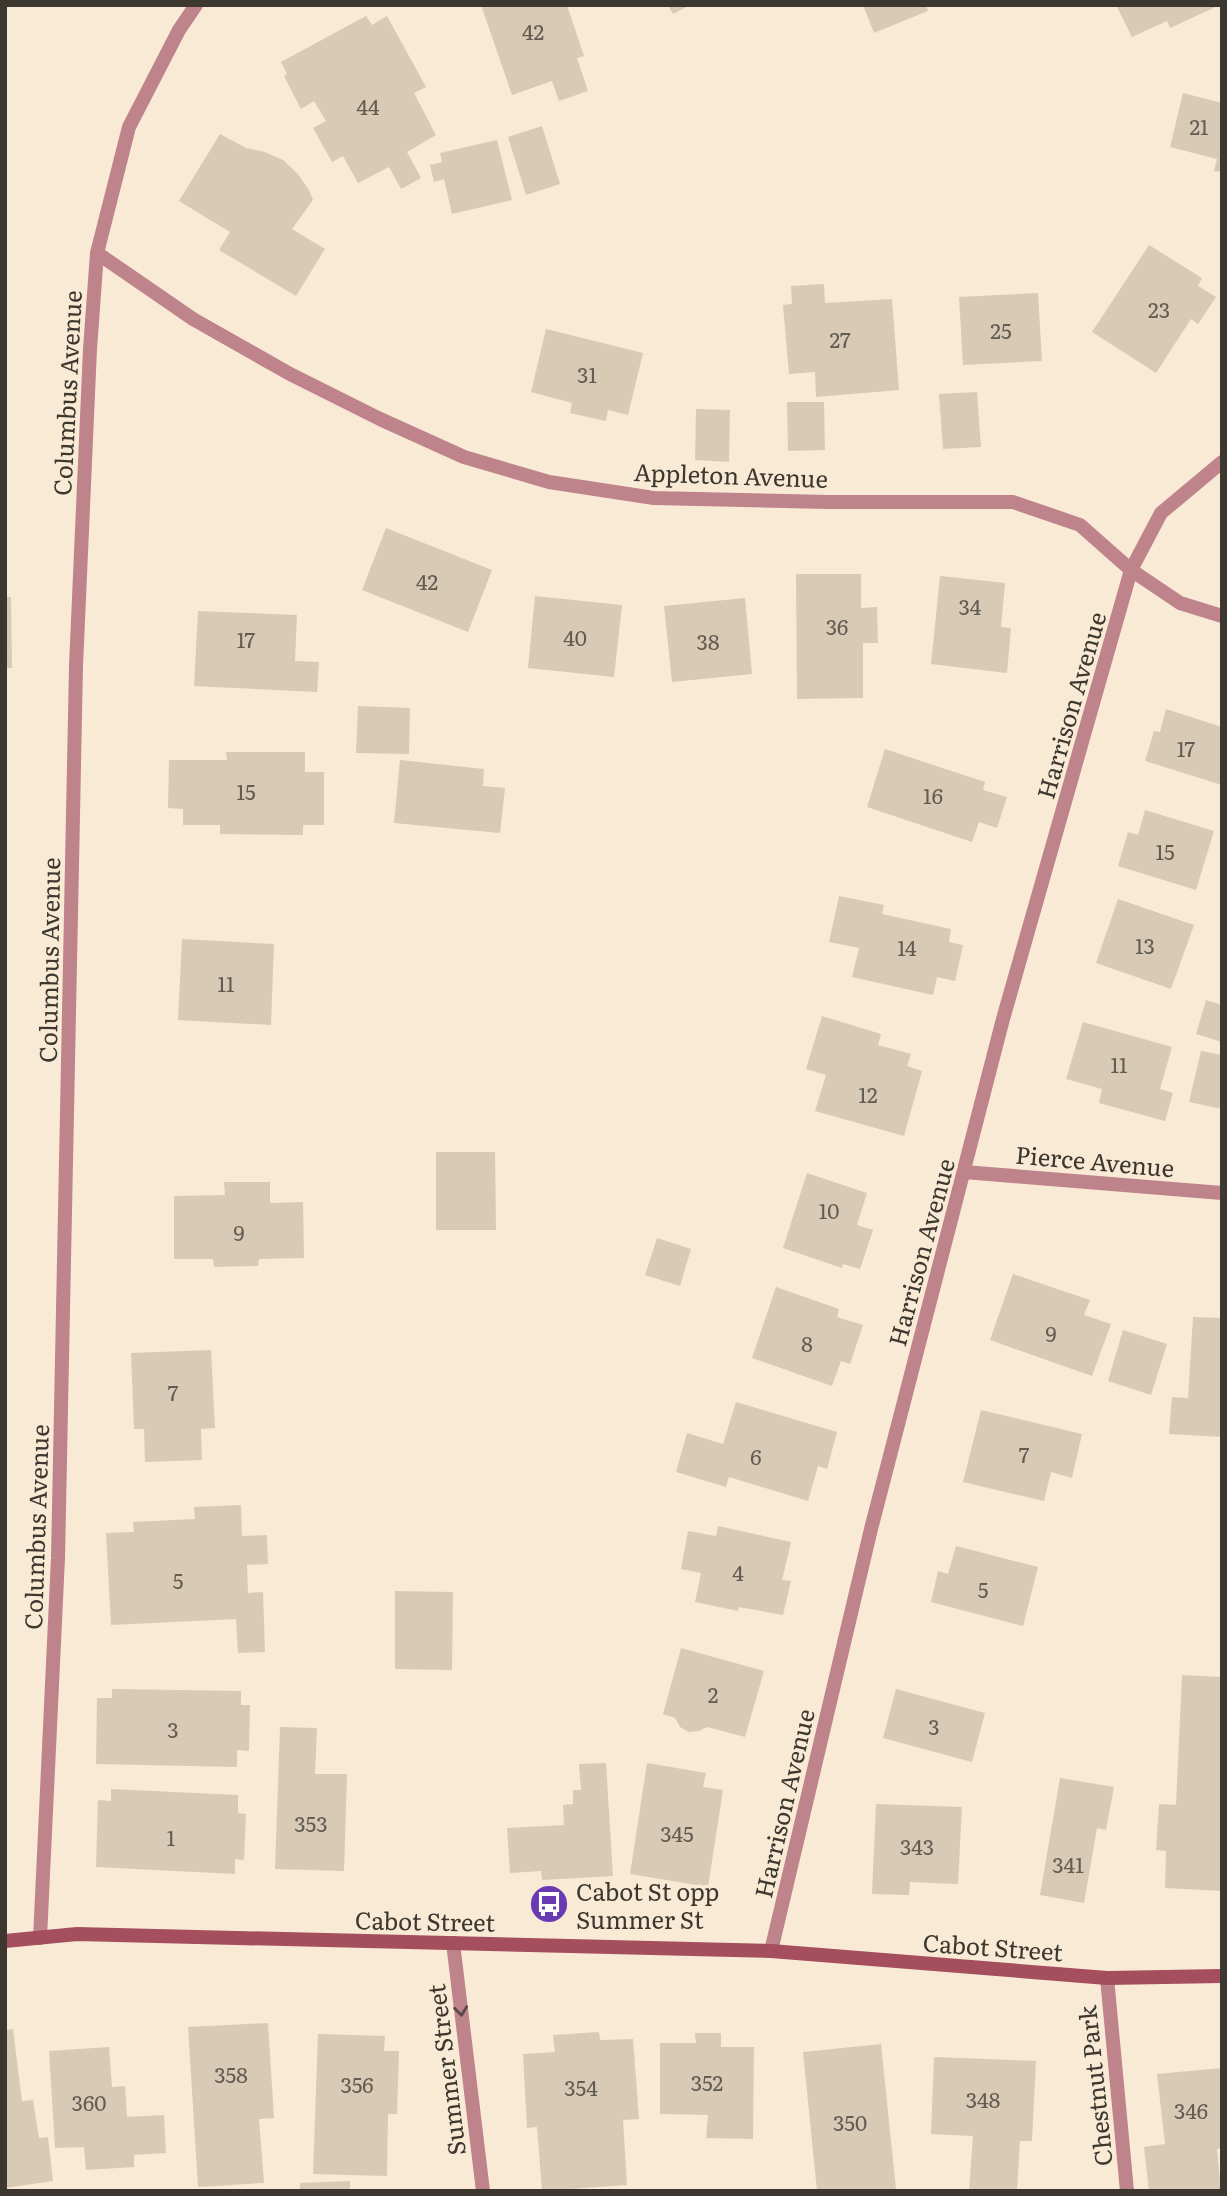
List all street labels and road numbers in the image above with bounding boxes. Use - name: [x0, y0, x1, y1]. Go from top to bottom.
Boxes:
- street label: Columbus Avenue: [43, 289, 89, 497]
- street label: Appleton Avenue: [633, 453, 829, 495]
- street label: Harrison Avenue: [1027, 607, 1113, 803]
- street label: Columbus Avenue: [29, 857, 67, 1063]
- street label: Pierce Avenue: [1014, 1136, 1176, 1184]
- street label: Harrison Avenue: [878, 1154, 962, 1350]
- street label: Columbus Avenue: [14, 1424, 56, 1630]
- street label: Harrison Avenue: [744, 1705, 822, 1901]
- street label: Cabot Street: [355, 1901, 496, 1939]
- street label: Cabot Street: [922, 1924, 1064, 1968]
- street label: Summer Street: [417, 1982, 473, 2158]
- street label: Chestnut Park: [1068, 2004, 1120, 2168]

